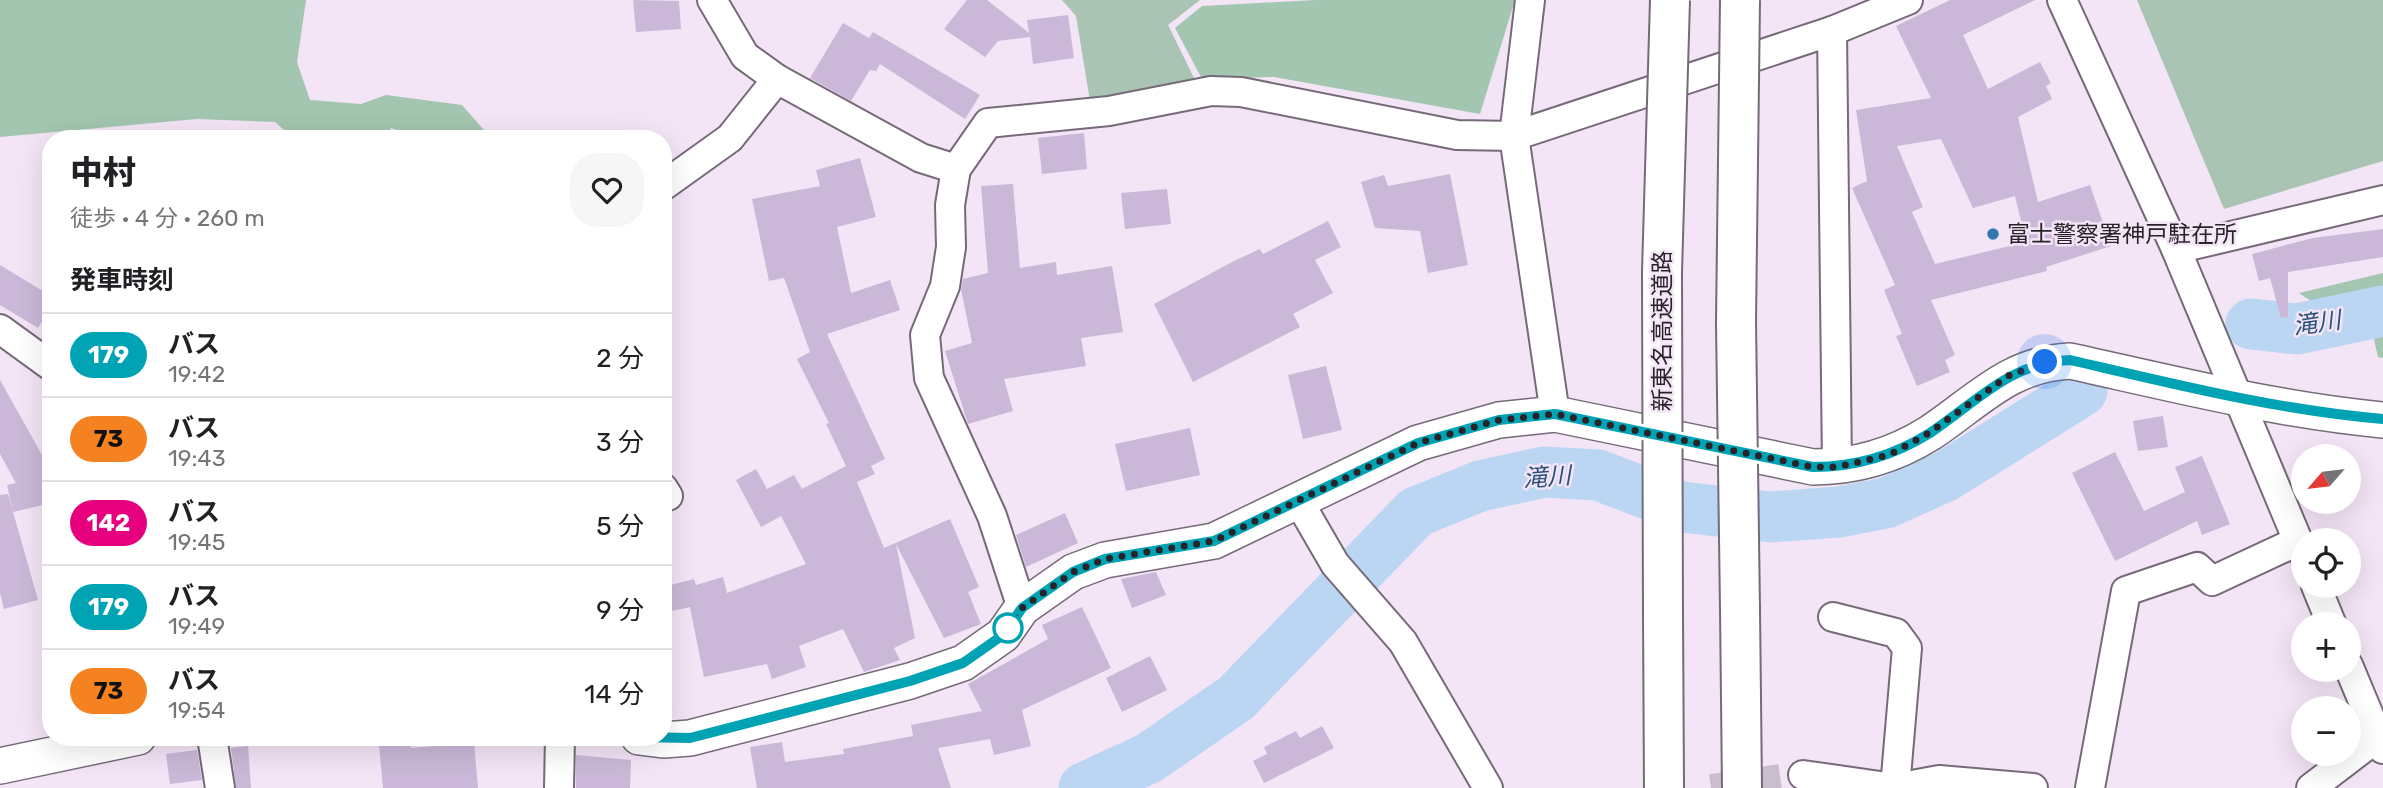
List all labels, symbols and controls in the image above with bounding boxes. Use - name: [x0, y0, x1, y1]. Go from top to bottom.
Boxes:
- text: 中村: [70, 153, 136, 192]
- button: heart: [570, 153, 644, 227]
- text: 徒歩 · 4 分 · 260 m: [70, 204, 265, 232]
- place label: 富士警察署神戸駐在所: [2007, 220, 2237, 248]
- marker: 富士警察署神戸駐在所: [1985, 226, 2001, 242]
- street label: 新東名高速道路: [1648, 251, 1676, 412]
- text: 発車時刻: [70, 265, 174, 296]
- water label: 滝川: [2291, 305, 2346, 340]
- text: バス: [168, 329, 220, 360]
- text: 179: [88, 341, 129, 369]
- text: 2 分: [596, 343, 644, 374]
- your location: [2027, 344, 2062, 379]
- text: 19:42: [168, 360, 225, 388]
- text: バス: [168, 413, 220, 444]
- text: 73: [94, 425, 123, 453]
- text: 3 分: [596, 427, 644, 458]
- text: 19:43: [168, 444, 225, 472]
- north arrow: [2291, 444, 2361, 514]
- map controls: [2291, 444, 2361, 766]
- water label: 滝川: [1522, 461, 1575, 493]
- text: バス: [168, 497, 220, 528]
- text: 142: [87, 509, 130, 537]
- text: 5 分: [596, 511, 644, 542]
- text: 19:45: [168, 528, 225, 556]
- button: locate: [2291, 528, 2361, 598]
- text: バス: [168, 581, 220, 612]
- text: 179: [88, 593, 129, 621]
- text: 9 分: [596, 595, 644, 626]
- text: 19:49: [168, 612, 225, 640]
- button: +: [2291, 612, 2361, 682]
- unlabelled marker: [993, 613, 1023, 643]
- text: バス: [168, 665, 220, 696]
- text: 73: [94, 677, 123, 705]
- text: 14 分: [584, 679, 644, 710]
- text: 19:54: [168, 696, 225, 724]
- button: −: [2291, 696, 2361, 766]

